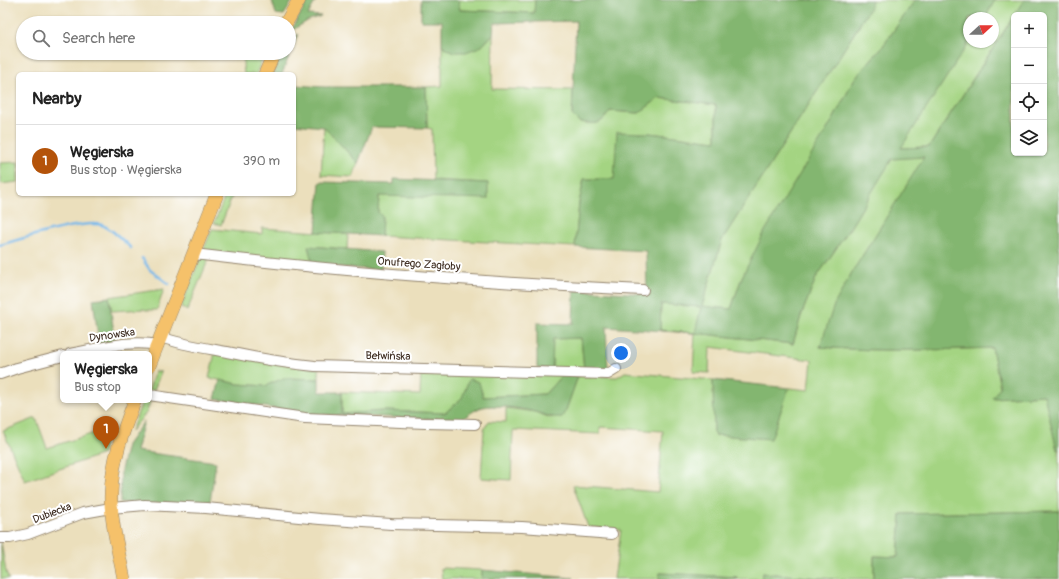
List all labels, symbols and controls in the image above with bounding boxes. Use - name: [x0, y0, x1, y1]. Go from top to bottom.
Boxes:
- north arrow: [963, 12, 999, 48]
- map controls: [1011, 12, 1047, 156]
- button: +: [1011, 12, 1047, 48]
- search box: [16, 16, 296, 60]
- icon: search: [30, 27, 52, 49]
- text: Search here: [62, 29, 135, 48]
- button: −: [1011, 48, 1047, 84]
- button: locate: [1011, 84, 1047, 120]
- text: Nearby: [32, 88, 81, 109]
- button: layers: [1011, 120, 1047, 156]
- text: Węgierska: [70, 143, 134, 162]
- text: 1: [42, 153, 48, 169]
- text: 390 m: [243, 153, 280, 169]
- text: Bus stop · Węgierska: [70, 162, 182, 178]
- street label: Onufrego Zagłoby: [377, 255, 461, 273]
- street label: Dynowska: [88, 325, 136, 345]
- your location: [611, 343, 631, 363]
- street label: Bełwińska: [366, 349, 410, 363]
- popup: [60, 351, 152, 403]
- text: Węgierska: [74, 360, 138, 379]
- text: Bus stop: [74, 379, 121, 395]
- pin: 1: [93, 416, 119, 449]
- street label: Dubiecka: [31, 500, 73, 526]

